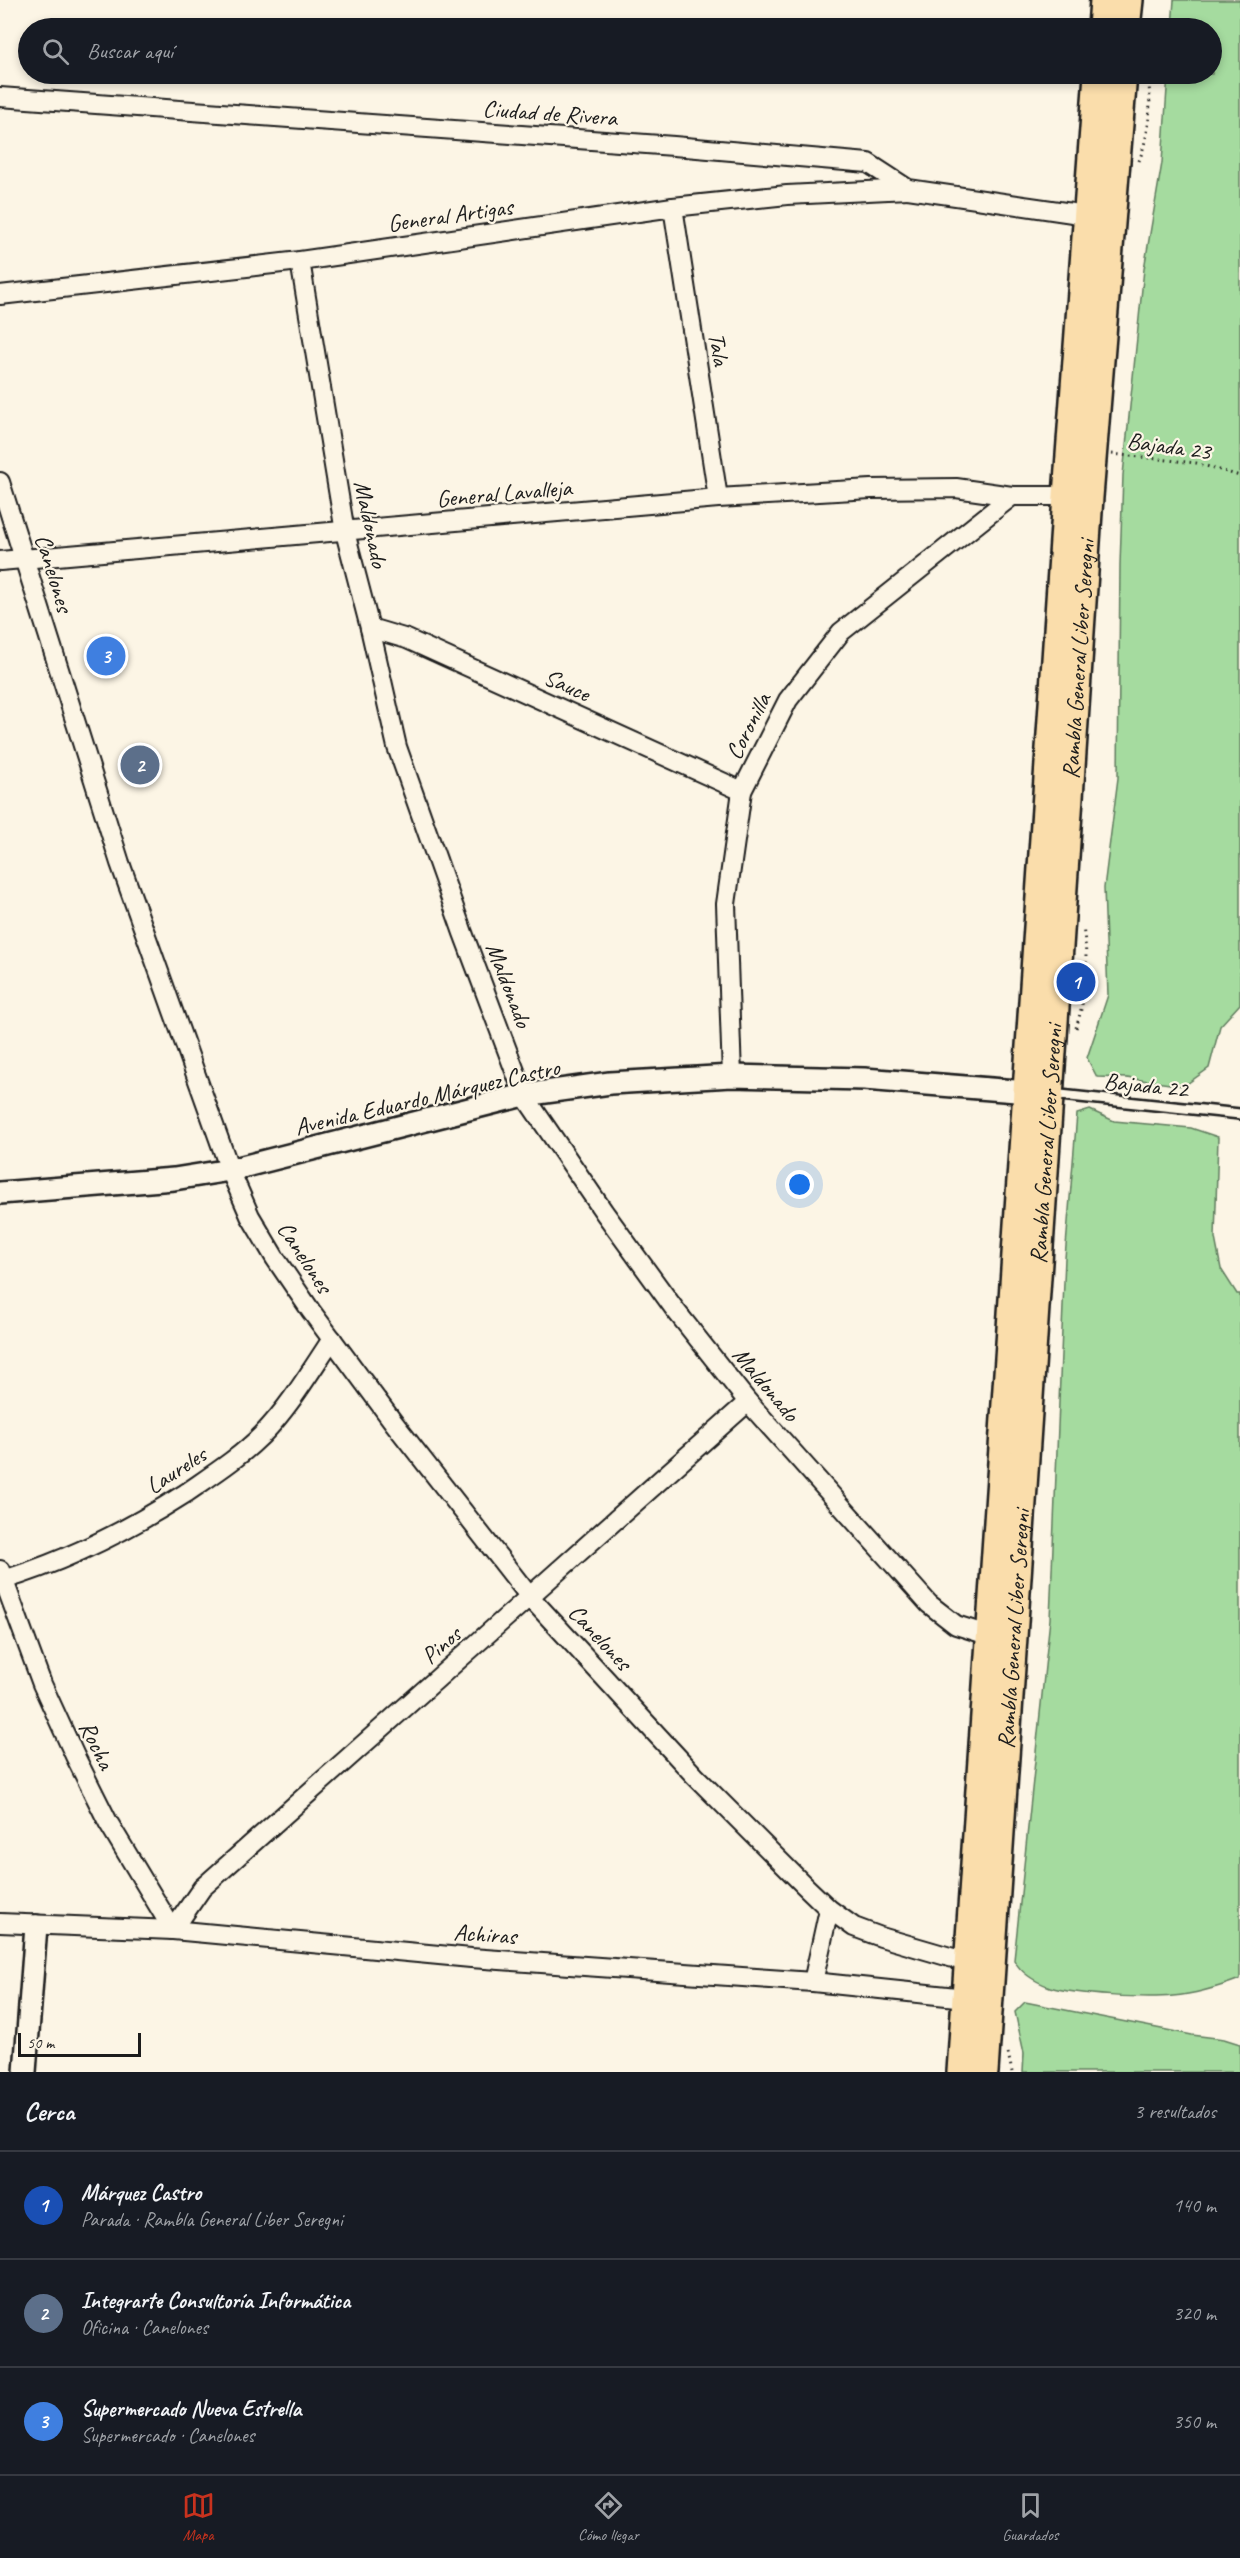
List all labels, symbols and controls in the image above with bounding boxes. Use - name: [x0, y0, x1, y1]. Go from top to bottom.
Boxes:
- search box: [18, 18, 1222, 84]
- icon: search: [39, 35, 72, 68]
- text: Buscar aquí: [87, 37, 173, 65]
- street label: Ciudad de Rivera: [482, 93, 620, 133]
- street label: General Artigas: [386, 191, 517, 239]
- street label: Tala: [702, 330, 737, 369]
- street label: Bajada 23: [1125, 425, 1215, 467]
- street label: General Lavalleja: [435, 472, 574, 514]
- street label: Maldonado: [347, 478, 395, 572]
- street label: Canelones: [28, 530, 81, 618]
- street label: Rambla General Liber Seregni: [1055, 536, 1101, 780]
- pin: 3: [86, 634, 126, 678]
- street label: Sauce: [539, 662, 597, 709]
- street label: Coronilla: [719, 686, 778, 764]
- pin: 2: [120, 742, 160, 788]
- street label: Maldonado: [479, 938, 539, 1033]
- pin: 1: [1056, 960, 1096, 1004]
- street label: Rambla General Liber Seregni: [1023, 1021, 1069, 1265]
- street label: Avenida Eduardo Márquez Castro: [292, 1052, 564, 1142]
- street label: Bajada 22: [1103, 1066, 1192, 1105]
- your location: [785, 1170, 814, 1199]
- street label: Canelones: [271, 1215, 341, 1301]
- street label: Maldonado: [726, 1341, 807, 1429]
- street label: Laureles: [140, 1438, 213, 1501]
- street label: Rambla General Liber Seregni: [991, 1506, 1037, 1750]
- street label: Canelones: [562, 1598, 640, 1678]
- street label: Pinos: [415, 1618, 469, 1671]
- street label: Rocha: [73, 1716, 122, 1775]
- street label: Achiras: [453, 1917, 520, 1951]
- scale bar: [18, 2030, 141, 2058]
- text: 50 m: [27, 2033, 54, 2053]
- text: Cerca: [24, 2095, 74, 2128]
- text: 3 resultados: [1134, 2099, 1216, 2124]
- text: Márquez Castro: [81, 2179, 201, 2207]
- text: 1: [39, 2193, 48, 2218]
- text: 140 m: [1173, 2193, 1216, 2218]
- text: Parada · Rambla General Liber Seregni: [81, 2207, 343, 2232]
- text: Integrarte Consultoría Informática: [81, 2287, 350, 2315]
- text: 2: [39, 2301, 48, 2326]
- text: 320 m: [1173, 2301, 1216, 2326]
- text: Oficina · Canelones: [81, 2315, 208, 2340]
- text: Supermercado Nueva Estrella: [81, 2395, 301, 2423]
- text: 3: [39, 2409, 48, 2434]
- text: 350 m: [1173, 2409, 1216, 2434]
- text: Supermercado · Canelones: [81, 2423, 254, 2448]
- tab: Mapa: [182, 2489, 215, 2545]
- tab: Cómo llegar: [578, 2489, 639, 2545]
- tab: Guardados: [1002, 2489, 1058, 2545]

